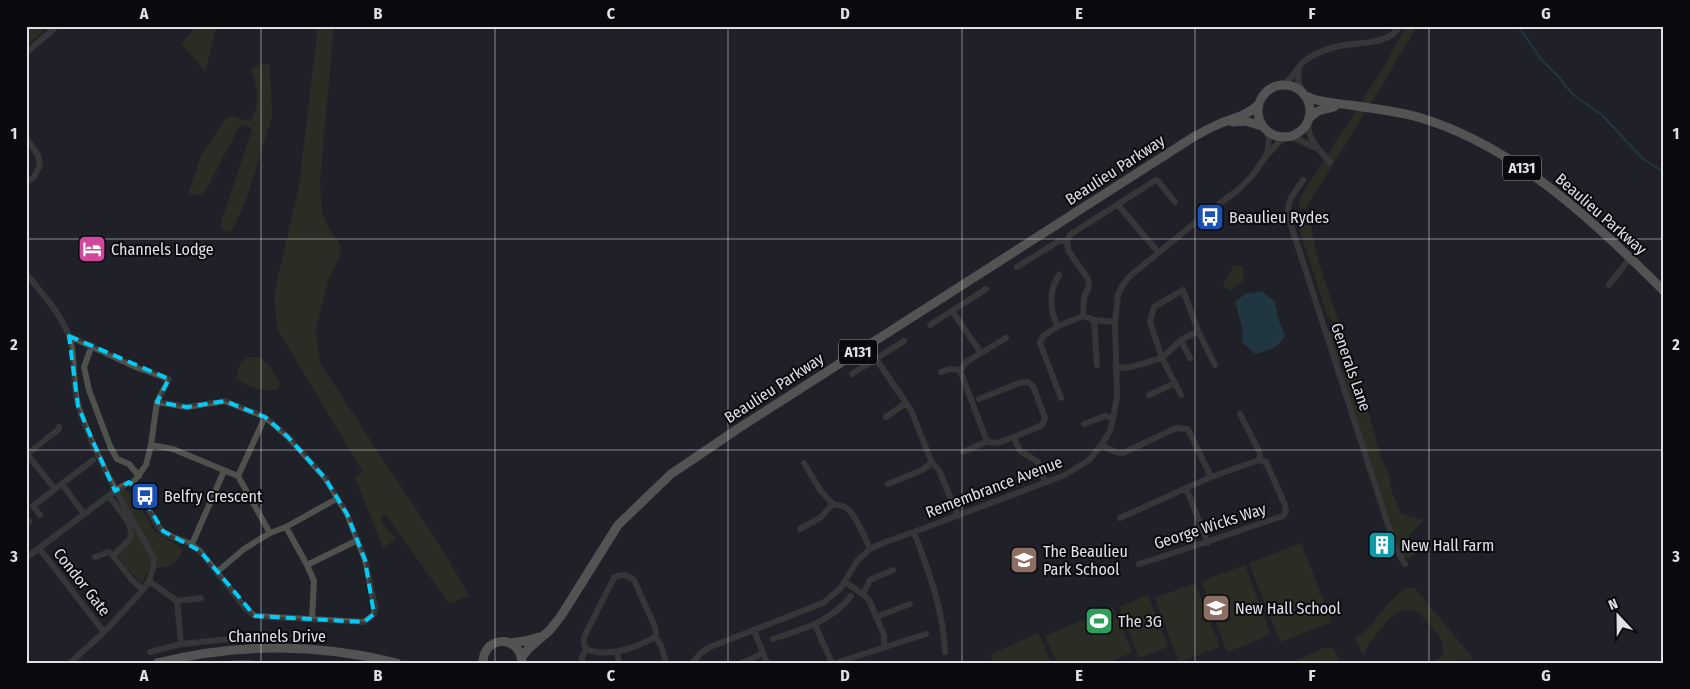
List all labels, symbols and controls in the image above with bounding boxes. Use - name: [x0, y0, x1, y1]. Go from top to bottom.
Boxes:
- text: A: [139, 4, 149, 23]
- text: B: [374, 4, 383, 23]
- text: C: [607, 4, 616, 23]
- text: D: [840, 4, 850, 23]
- text: E: [1075, 4, 1083, 23]
- text: F: [1308, 4, 1316, 23]
- text: G: [1541, 4, 1551, 23]
- text: 1: [11, 124, 17, 143]
- text: 1: [1673, 124, 1679, 143]
- street label: Beaulieu Parkway: [1062, 130, 1169, 209]
- road number: A131: [1503, 156, 1541, 180]
- street label: Beaulieu Parkway: [1552, 169, 1651, 259]
- bus stop icon: Beaulieu Rydes: [1195, 202, 1225, 232]
- place label: Beaulieu Rydes: [1229, 208, 1329, 227]
- hotel icon: Channels Lodge: [77, 234, 107, 264]
- place label: Channels Lodge: [111, 240, 214, 259]
- street label: Generals Lane: [1327, 320, 1375, 414]
- text: 2: [9, 335, 18, 354]
- text: 2: [1671, 335, 1680, 354]
- road number: A131: [839, 340, 877, 364]
- street label: Beaulieu Parkway: [721, 348, 828, 427]
- street label: Remembrance Avenue: [923, 452, 1065, 522]
- bus stop icon: Belfry Crescent: [130, 481, 160, 511]
- place label: Belfry Crescent: [164, 487, 263, 506]
- street label: George Wicks Way: [1151, 499, 1269, 553]
- building icon: New Hall Farm: [1367, 530, 1397, 560]
- place label: New Hall Farm: [1401, 536, 1494, 555]
- place label: The Beaulieu Park School: [1043, 542, 1128, 579]
- street label: Condor Gate: [50, 544, 114, 620]
- school or university icon: The Beaulieu Park School: [1009, 545, 1039, 575]
- text: 3: [9, 547, 18, 566]
- text: 3: [1671, 547, 1680, 566]
- north arrow: [1592, 592, 1642, 642]
- school or university icon: New Hall School: [1201, 593, 1231, 623]
- text: N: [1606, 595, 1620, 614]
- place label: New Hall School: [1235, 599, 1341, 618]
- sports icon: The 3G: [1084, 606, 1114, 636]
- place label: The 3G: [1118, 612, 1162, 631]
- street label: Channels Drive: [228, 627, 326, 646]
- text: A: [139, 666, 149, 685]
- text: B: [374, 666, 383, 685]
- text: C: [607, 666, 616, 685]
- text: D: [840, 666, 850, 685]
- text: E: [1075, 666, 1083, 685]
- text: F: [1308, 666, 1316, 685]
- text: G: [1541, 666, 1551, 685]

